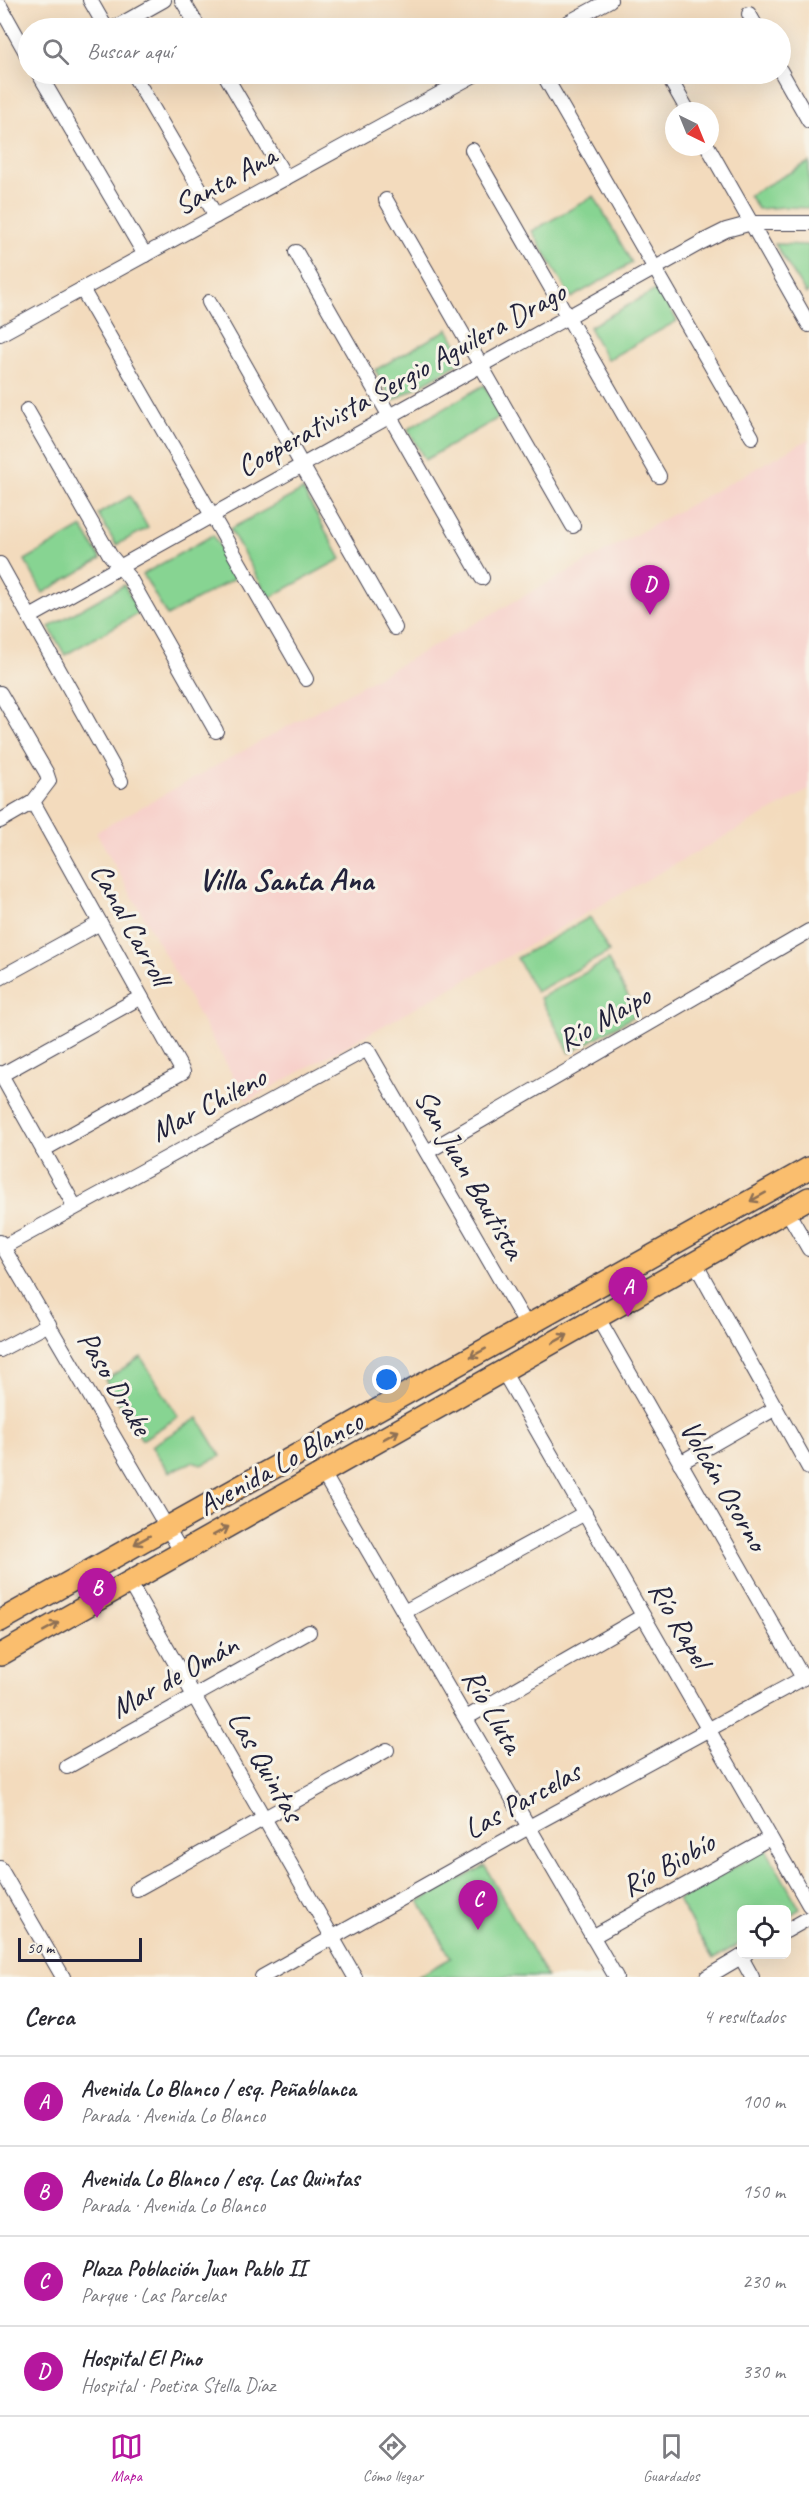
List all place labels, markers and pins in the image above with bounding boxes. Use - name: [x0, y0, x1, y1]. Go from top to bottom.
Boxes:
- pin: D: [630, 566, 670, 615]
- pin: A: [608, 1268, 648, 1317]
- pin: B: [78, 1568, 116, 1618]
- pin: C: [458, 1880, 498, 1930]

